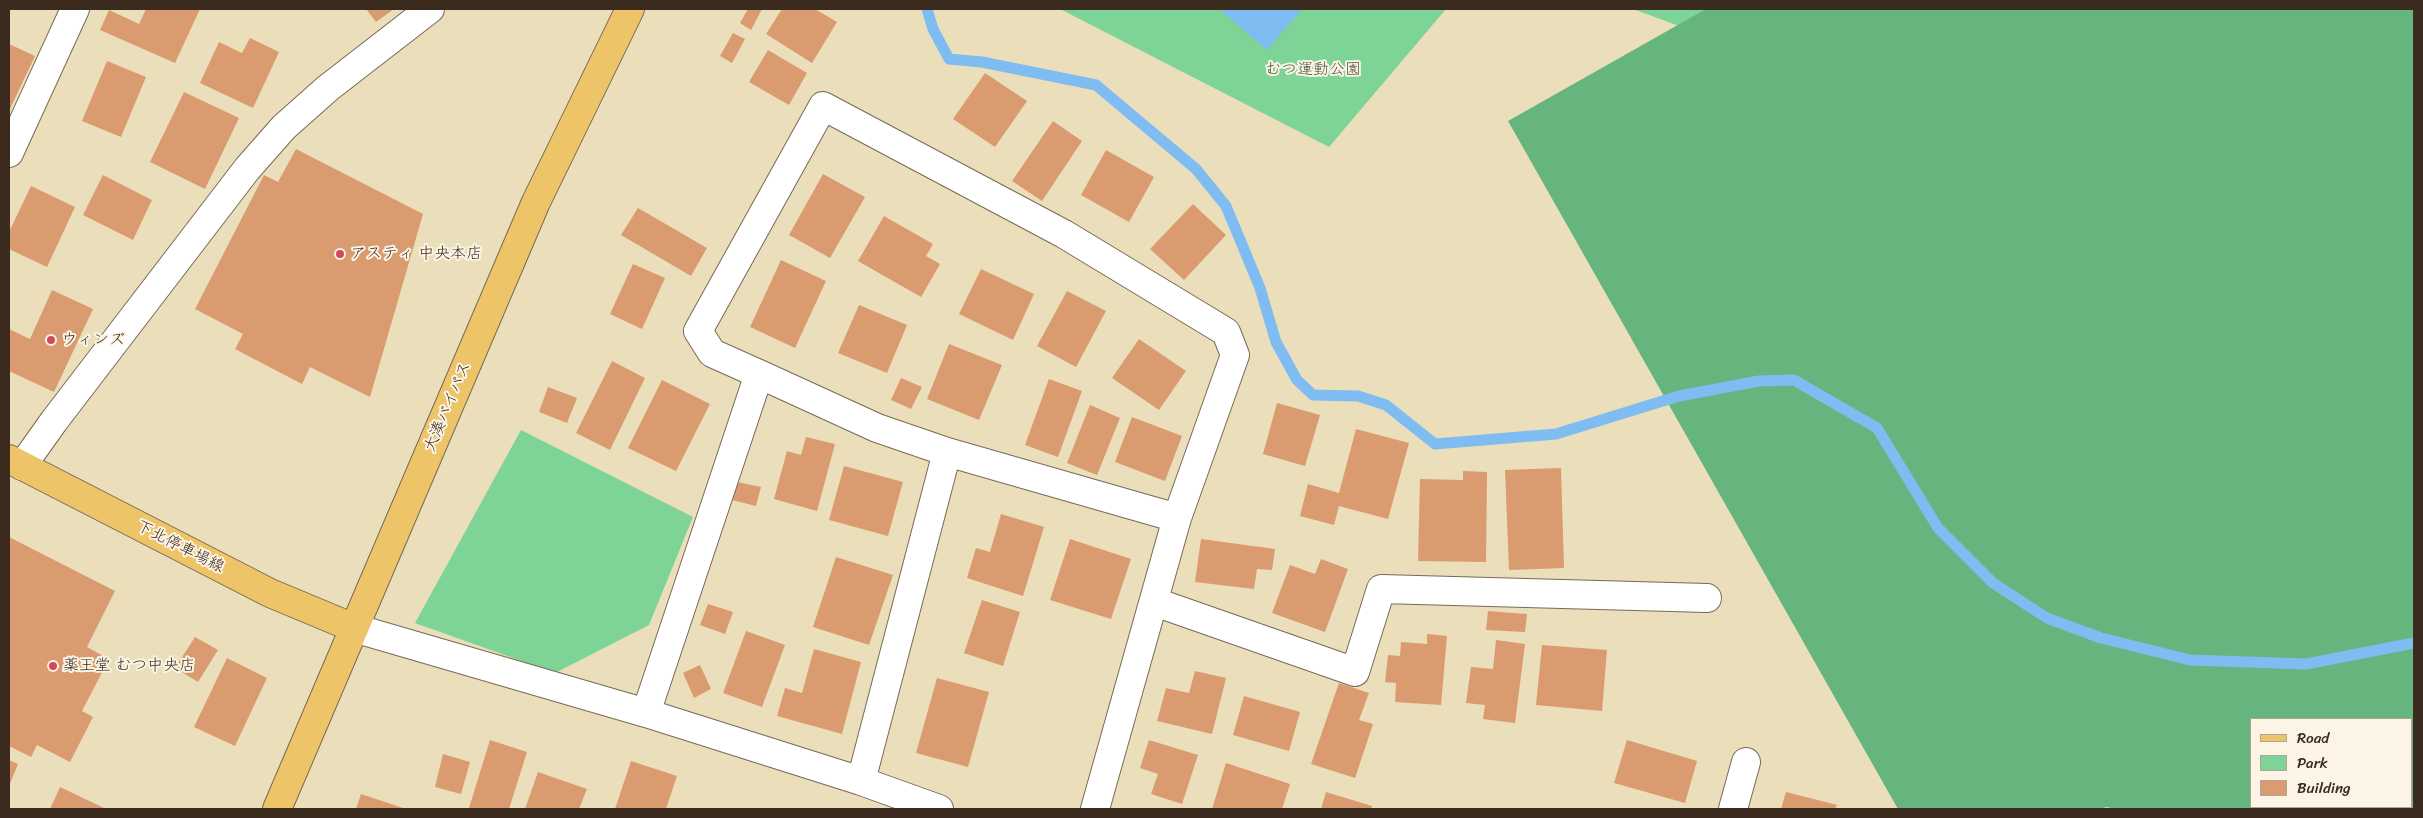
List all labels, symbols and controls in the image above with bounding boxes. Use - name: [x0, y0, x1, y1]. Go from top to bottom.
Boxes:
- park label: むつ運動公園: [1265, 60, 1361, 80]
- place label: アスティ 中央本店: [350, 244, 482, 264]
- marker: アスティ 中央本店: [334, 248, 346, 260]
- place label: ウィンズ: [61, 330, 125, 350]
- marker: ウィンズ: [45, 334, 57, 346]
- street label: 大湊バイパス: [420, 359, 476, 455]
- street label: 下北停車場線: [133, 517, 227, 577]
- place label: 薬王堂 むつ中央店: [63, 656, 195, 676]
- marker: 薬王堂 むつ中央店: [47, 660, 59, 672]
- legend: [2250, 718, 2413, 808]
- text: Road: [2297, 725, 2329, 751]
- text: Park: [2297, 750, 2328, 776]
- text: Building: [2297, 775, 2351, 801]

